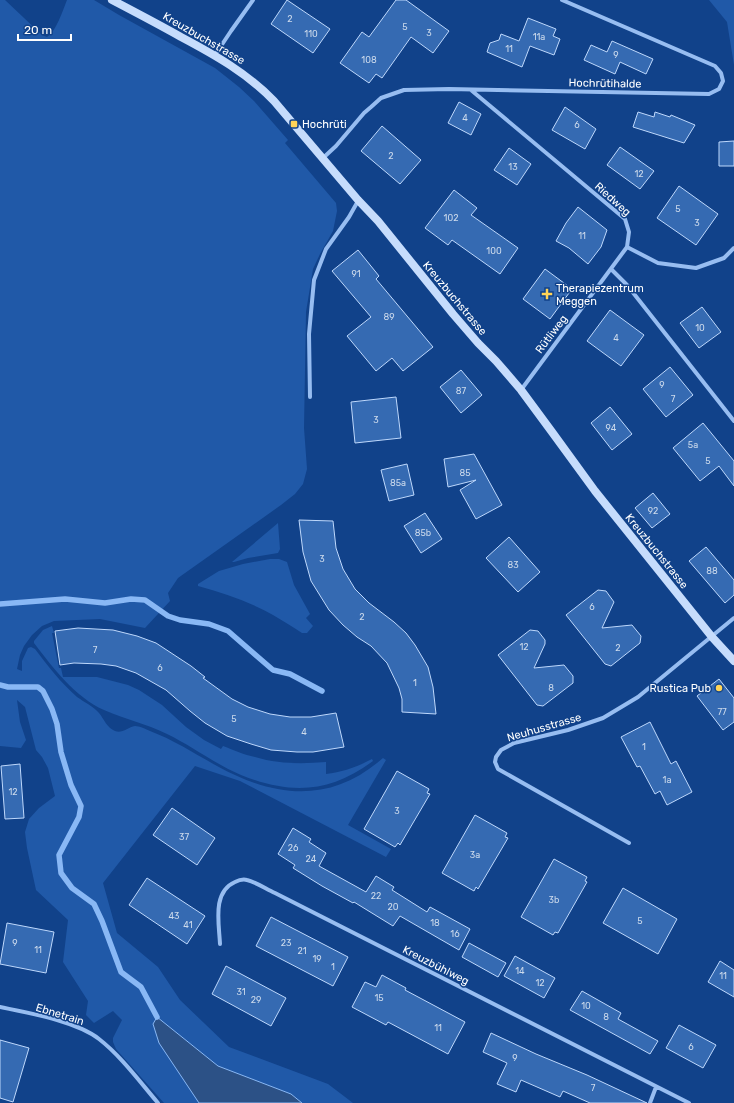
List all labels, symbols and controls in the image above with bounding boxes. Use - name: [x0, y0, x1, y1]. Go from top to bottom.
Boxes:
- street label: Kreuzbuchstrasse: [160, 10, 247, 67]
- house number: 2: [287, 14, 293, 24]
- scale bar: [18, 16, 71, 42]
- house number: 5: [402, 22, 408, 32]
- text: 20 m: [24, 23, 52, 37]
- house number: 3: [426, 28, 432, 38]
- house number: 110: [304, 29, 318, 39]
- house number: 11a: [533, 32, 545, 42]
- house number: 11: [505, 44, 513, 54]
- house number: 9: [613, 50, 619, 60]
- house number: 108: [361, 55, 377, 65]
- street label: Hochrütihalde: [568, 76, 642, 91]
- house number: 4: [462, 113, 468, 123]
- place label: Hochrüti: [302, 118, 347, 131]
- marker: Hochrüti: [289, 119, 299, 129]
- house number: 6: [574, 120, 580, 130]
- house number: 2: [388, 151, 394, 161]
- house number: 13: [508, 162, 518, 172]
- house number: 12: [634, 169, 644, 179]
- street label: Riedweg: [592, 180, 633, 219]
- house number: 5: [675, 204, 681, 214]
- house number: 102: [444, 213, 458, 223]
- house number: 3: [694, 218, 700, 228]
- house number: 11: [578, 231, 586, 241]
- house number: 100: [486, 246, 502, 256]
- street label: Kreuzbuchstrasse: [420, 259, 489, 338]
- house number: 91: [351, 269, 361, 279]
- place label: Therapiezentrum Meggen: [556, 282, 644, 308]
- marker: Therapiezentrum Meggen: [541, 288, 553, 300]
- house number: 89: [383, 312, 395, 322]
- street label: Rütliweg: [533, 312, 570, 356]
- house number: 10: [695, 323, 705, 333]
- house number: 4: [613, 333, 619, 343]
- house number: 9: [659, 380, 665, 390]
- house number: 87: [456, 386, 467, 396]
- house number: 7: [671, 394, 676, 404]
- house number: 3: [373, 415, 379, 425]
- house number: 94: [606, 423, 617, 433]
- house number: 5a: [688, 440, 698, 450]
- house number: 5: [705, 456, 711, 466]
- house number: 85: [459, 468, 471, 478]
- house number: 85a: [390, 478, 406, 488]
- house number: 92: [648, 506, 658, 516]
- street label: Kreuzbuchstrasse: [622, 511, 691, 591]
- house number: 85b: [415, 528, 431, 538]
- house number: 3: [319, 554, 325, 564]
- house number: 83: [507, 560, 519, 570]
- house number: 88: [706, 566, 718, 576]
- house number: 6: [589, 602, 595, 612]
- house number: 2: [359, 612, 365, 622]
- house number: 12: [519, 642, 529, 652]
- house number: 2: [615, 643, 621, 653]
- house number: 7: [93, 645, 98, 655]
- house number: 6: [157, 663, 163, 673]
- house number: 1: [413, 678, 417, 688]
- place label: Rustica Pub: [650, 682, 711, 695]
- house number: 8: [548, 683, 554, 693]
- marker: Rustica Pub: [714, 683, 724, 693]
- house number: 77: [717, 707, 727, 717]
- street label: Neuhusstrasse: [505, 711, 583, 744]
- house number: 5: [231, 714, 237, 724]
- house number: 4: [301, 727, 307, 737]
- house number: 1: [642, 742, 646, 752]
- house number: 1a: [663, 775, 671, 785]
- house number: 12: [8, 787, 18, 797]
- house number: 3: [394, 806, 400, 816]
- house number: 37: [179, 832, 189, 842]
- house number: 26: [288, 843, 299, 853]
- house number: 3a: [470, 850, 480, 860]
- house number: 24: [306, 854, 317, 864]
- house number: 22: [371, 891, 381, 901]
- house number: 3b: [549, 895, 559, 905]
- house number: 20: [388, 902, 399, 912]
- house number: 43: [169, 911, 180, 921]
- house number: 5: [637, 916, 643, 926]
- house number: 18: [430, 918, 440, 928]
- house number: 41: [183, 920, 193, 930]
- house number: 16: [450, 929, 460, 939]
- house number: 9: [12, 938, 18, 948]
- house number: 23: [281, 938, 291, 948]
- street label: Kreuzbühlweg: [400, 943, 471, 988]
- house number: 11: [34, 945, 42, 955]
- house number: 21: [297, 946, 307, 956]
- house number: 19: [312, 954, 322, 964]
- house number: 1: [331, 962, 335, 972]
- house number: 14: [515, 966, 525, 976]
- house number: 11: [719, 971, 727, 981]
- house number: 12: [535, 978, 545, 988]
- house number: 31: [236, 987, 246, 997]
- house number: 15: [374, 993, 384, 1003]
- house number: 29: [251, 995, 261, 1005]
- street label: Ebnetrain: [34, 1001, 86, 1028]
- house number: 10: [581, 1001, 591, 1011]
- house number: 8: [603, 1012, 609, 1022]
- house number: 11: [434, 1023, 442, 1033]
- house number: 6: [688, 1042, 694, 1052]
- house number: 9: [512, 1053, 518, 1063]
- house number: 7: [591, 1083, 596, 1093]

